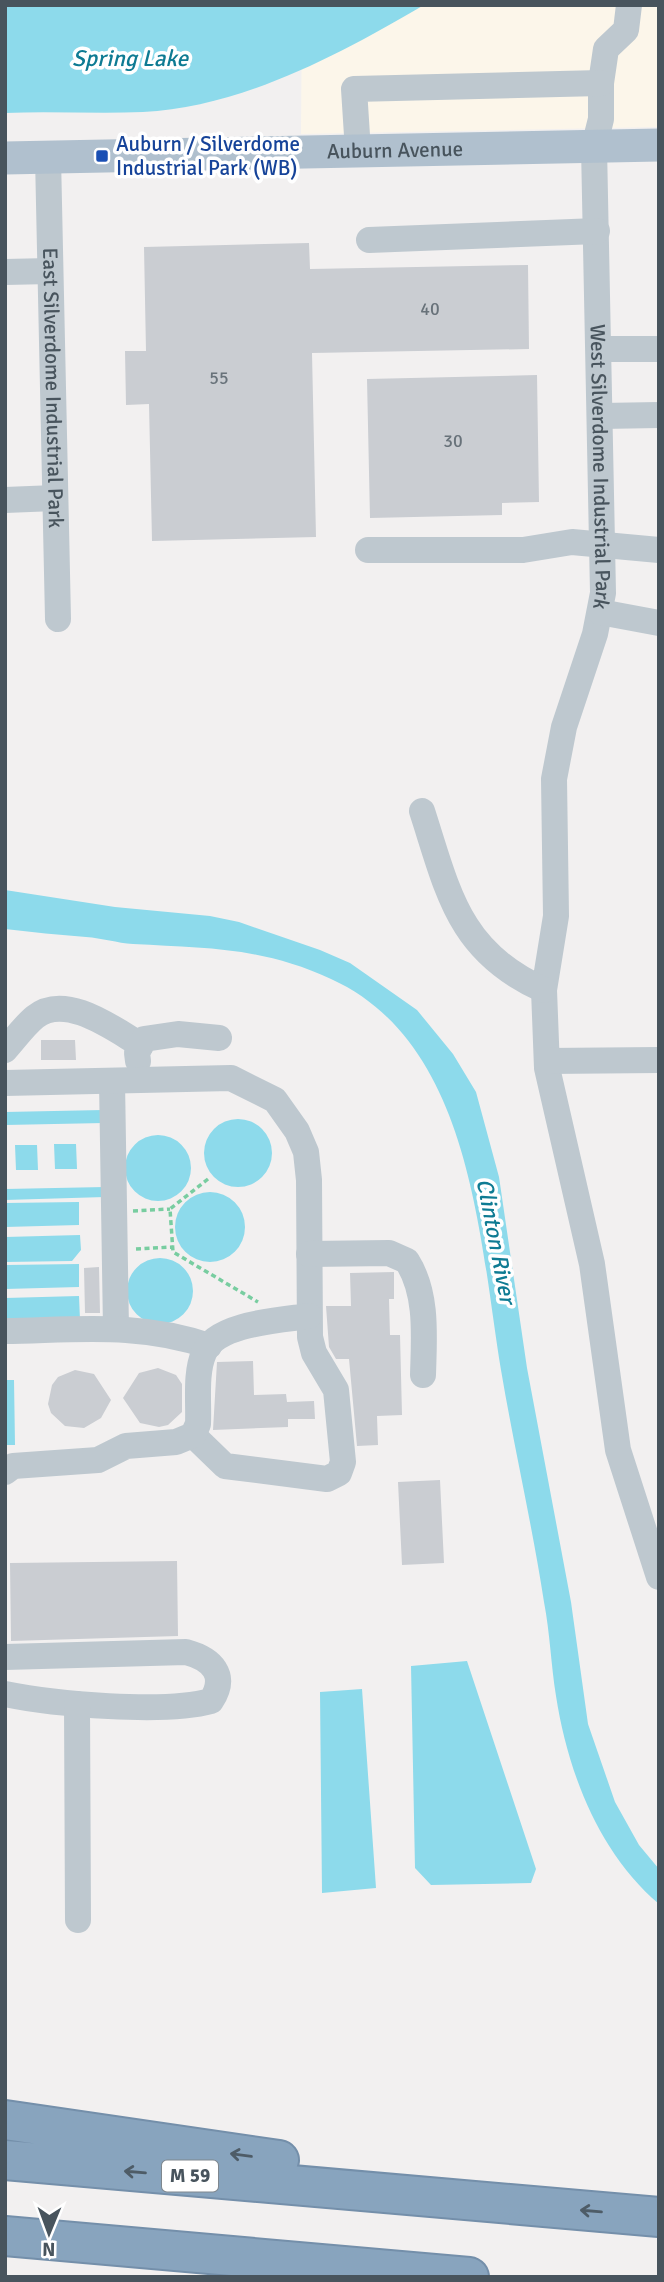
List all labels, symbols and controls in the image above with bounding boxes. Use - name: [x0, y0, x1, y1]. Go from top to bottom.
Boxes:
- water label: Spring Lake: [72, 44, 189, 73]
- place label: Auburn / Silverdome Industrial Park (WB): [116, 131, 300, 181]
- street label: Auburn Avenue: [327, 136, 463, 165]
- marker: Auburn / Silverdome Industrial Park (WB): [94, 148, 110, 164]
- street label: East Silverdome Industrial Park: [37, 247, 69, 529]
- house number: 40: [420, 298, 440, 320]
- street label: West Silverdome Industrial Park: [585, 324, 616, 612]
- house number: 55: [209, 367, 229, 389]
- house number: 30: [443, 430, 463, 452]
- water label: Clinton River: [470, 1176, 523, 1309]
- one-way arrow: [230, 2148, 253, 2161]
- road number: M 59: [162, 2160, 218, 2192]
- one-way arrow: [125, 2165, 147, 2178]
- north arrow: [14, 2198, 84, 2268]
- one-way arrow: [580, 2204, 603, 2217]
- text: N: [42, 2237, 56, 2261]

